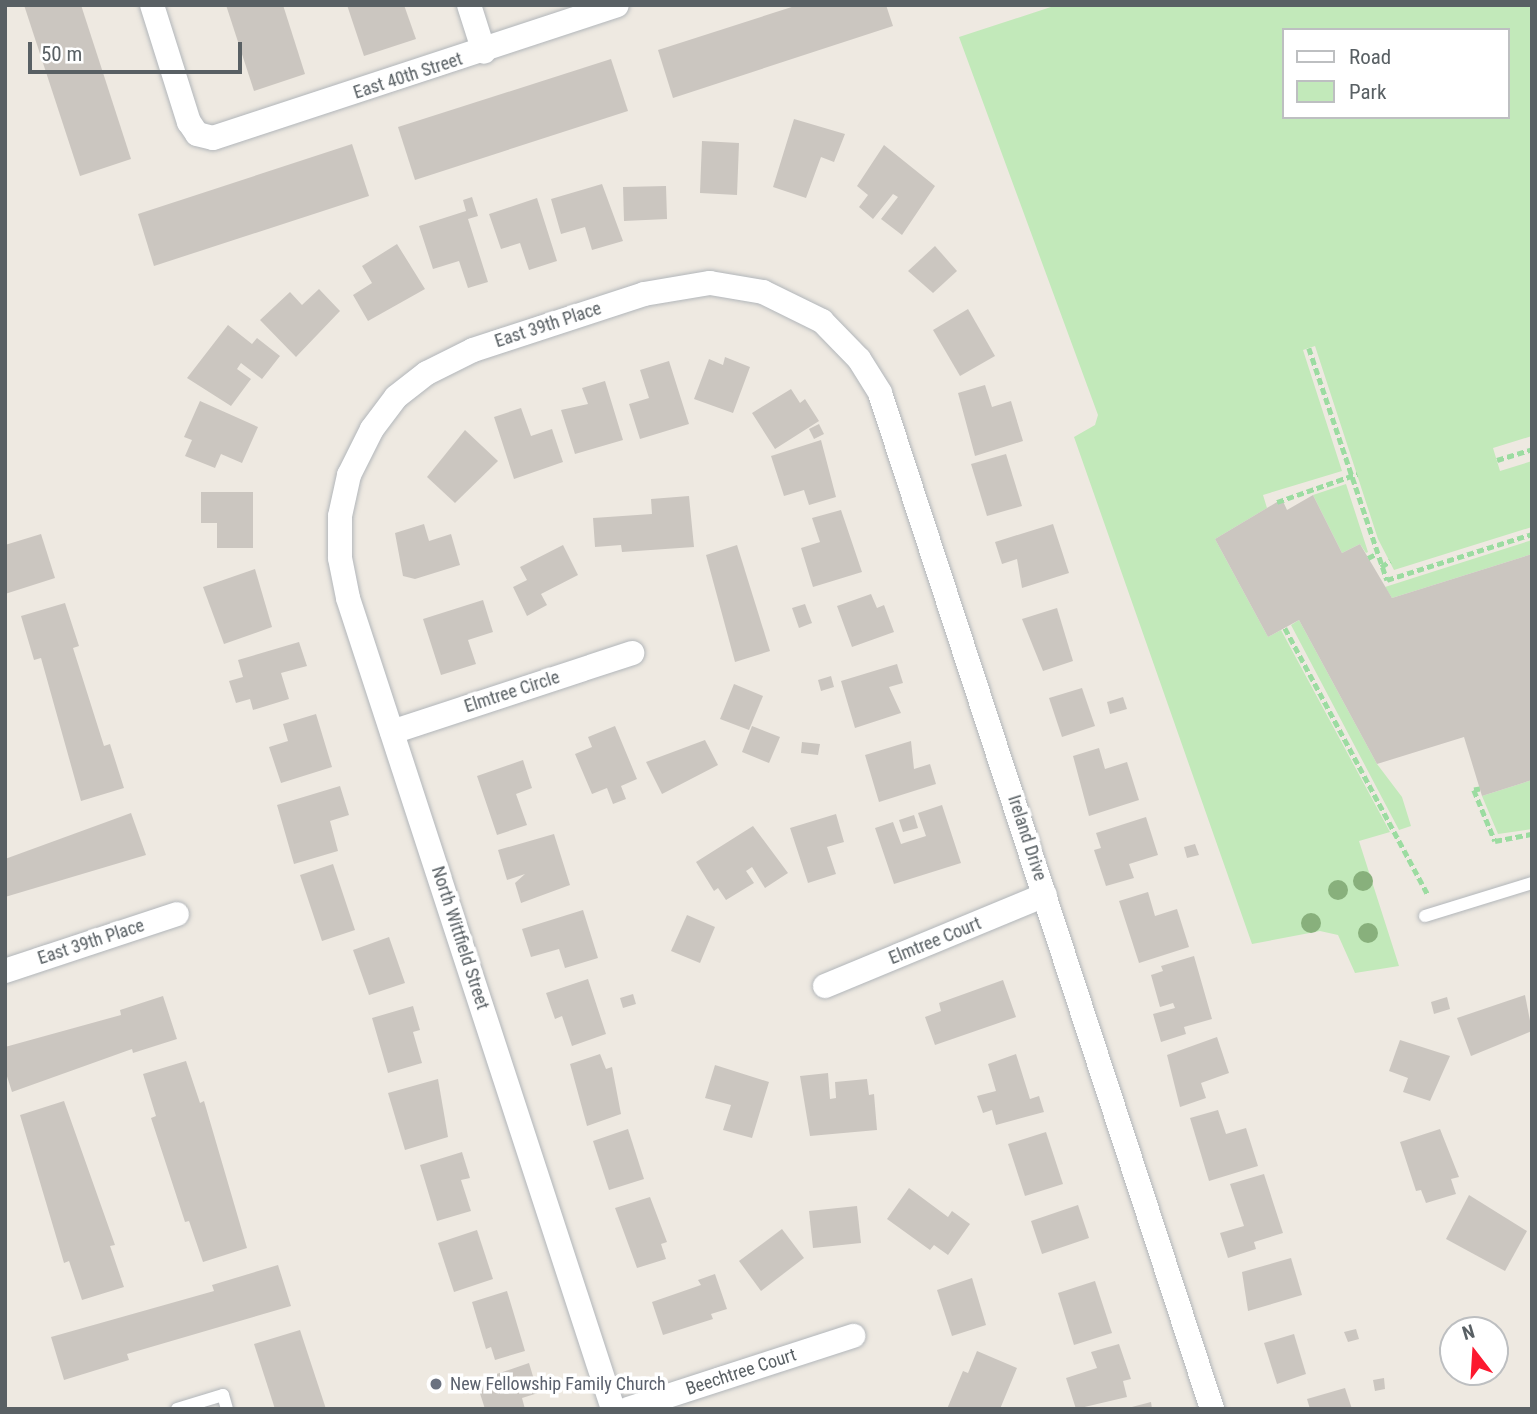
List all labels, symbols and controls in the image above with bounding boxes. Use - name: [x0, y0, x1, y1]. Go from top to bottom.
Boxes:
- scale bar: [32, 28, 245, 72]
- legend: [1282, 28, 1509, 119]
- text: 50 m: [41, 42, 82, 66]
- text: Road: [1349, 45, 1391, 69]
- street label: East 40th Street: [351, 48, 465, 104]
- text: Park: [1349, 80, 1386, 104]
- street label: East 39th Place: [492, 298, 604, 352]
- street label: Elmtree Circle: [462, 666, 562, 718]
- street label: Ireland Drive: [1003, 792, 1051, 884]
- street label: North Wittfield Street: [427, 864, 493, 1012]
- street label: Elmtree Court: [886, 913, 984, 969]
- street label: East 39th Place: [35, 915, 147, 969]
- north arrow: [1439, 1316, 1509, 1386]
- text: N: [1459, 1320, 1477, 1345]
- street label: Beechtree Court: [683, 1344, 799, 1400]
- place label: New Fellowship Family Church: [450, 1373, 666, 1395]
- marker: New Fellowship Family Church: [428, 1376, 444, 1392]

